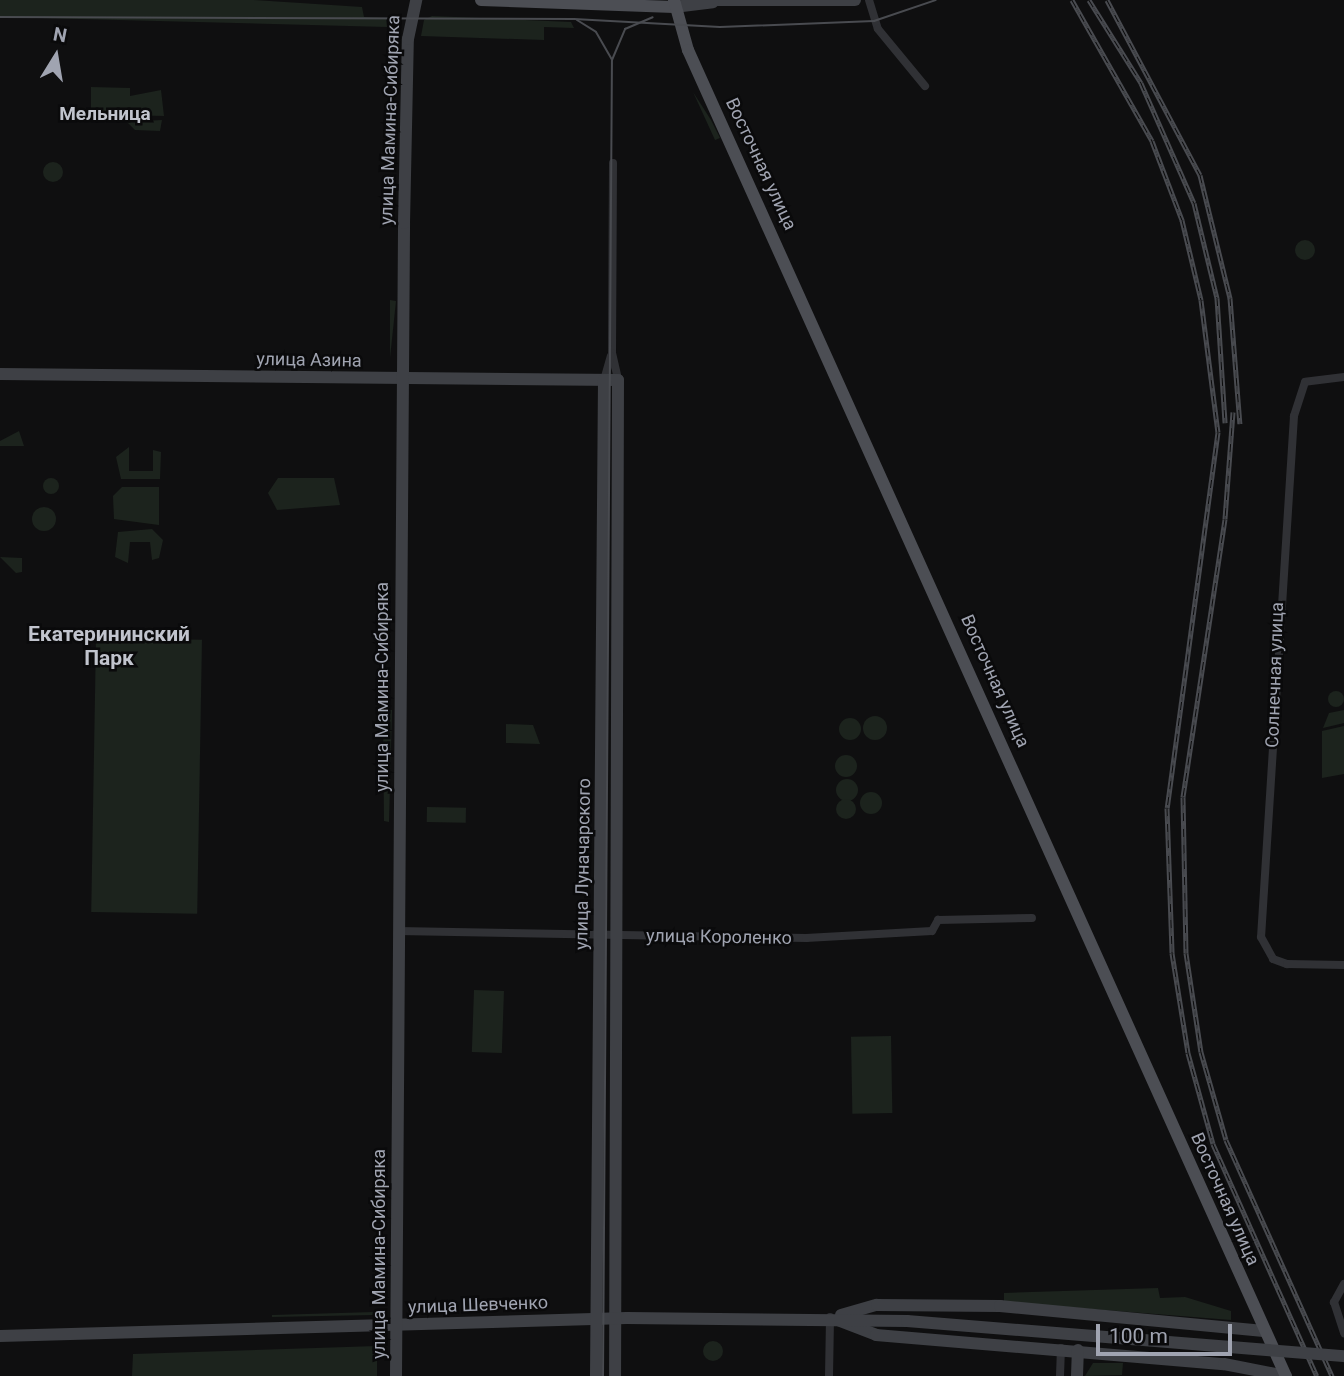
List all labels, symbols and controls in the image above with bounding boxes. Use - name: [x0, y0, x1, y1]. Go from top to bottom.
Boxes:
- street label: улица Мамина-Сибиряка: [376, 15, 404, 225]
- north arrow: [21, 21, 91, 91]
- text: N: [51, 22, 69, 47]
- street label: Восточная улица: [721, 95, 801, 233]
- district label: Мельница: [59, 103, 151, 125]
- street label: улица Азина: [256, 348, 362, 372]
- street label: улица Мамина-Сибиряка: [371, 582, 393, 792]
- street label: Солнечная улица: [1262, 602, 1288, 748]
- street label: Восточная улица: [956, 611, 1034, 751]
- district label: Екатерининский Парк: [28, 621, 190, 671]
- street label: улица Луначарского: [571, 778, 595, 950]
- street label: улица Короленко: [646, 925, 792, 949]
- street label: Восточная улица: [1186, 1129, 1264, 1269]
- street label: улица Мамина-Сибиряка: [368, 1149, 390, 1359]
- street label: улица Шевченко: [408, 1292, 548, 1318]
- scale bar: [1099, 1310, 1236, 1354]
- text: 100 m: [1109, 1324, 1168, 1348]

